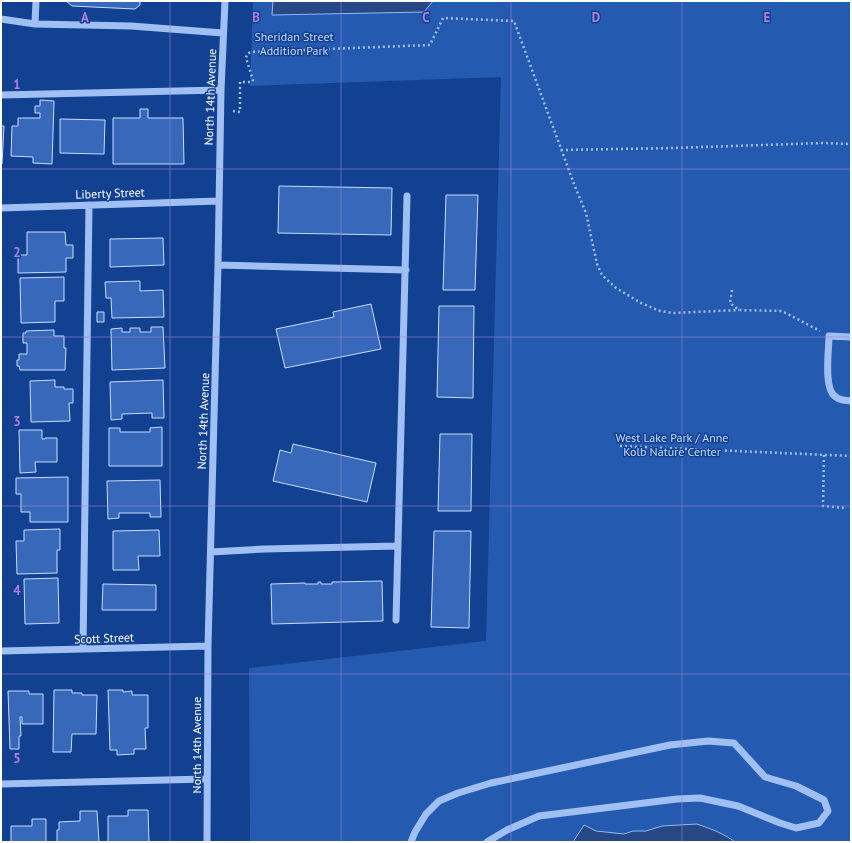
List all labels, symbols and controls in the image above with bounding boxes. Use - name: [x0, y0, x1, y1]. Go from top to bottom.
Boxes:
- text: A: [81, 9, 89, 26]
- text: B: [252, 9, 260, 26]
- text: C: [422, 9, 430, 26]
- text: D: [592, 9, 600, 26]
- text: E: [764, 9, 771, 26]
- park label: Sheridan Street Addition Park: [254, 29, 334, 58]
- street label: North 14th Avenue: [201, 48, 219, 146]
- text: 1: [13, 76, 21, 93]
- street label: Liberty Street: [75, 184, 145, 202]
- text: 2: [13, 244, 21, 261]
- street label: North 14th Avenue: [194, 372, 212, 470]
- text: 3: [13, 413, 21, 430]
- park label: West Lake Park / Anne Kolb Nature Center: [616, 430, 728, 459]
- text: 4: [13, 582, 21, 599]
- street label: Scott Street: [74, 629, 134, 647]
- street label: North 14th Avenue: [189, 697, 204, 793]
- text: 5: [13, 750, 21, 767]

